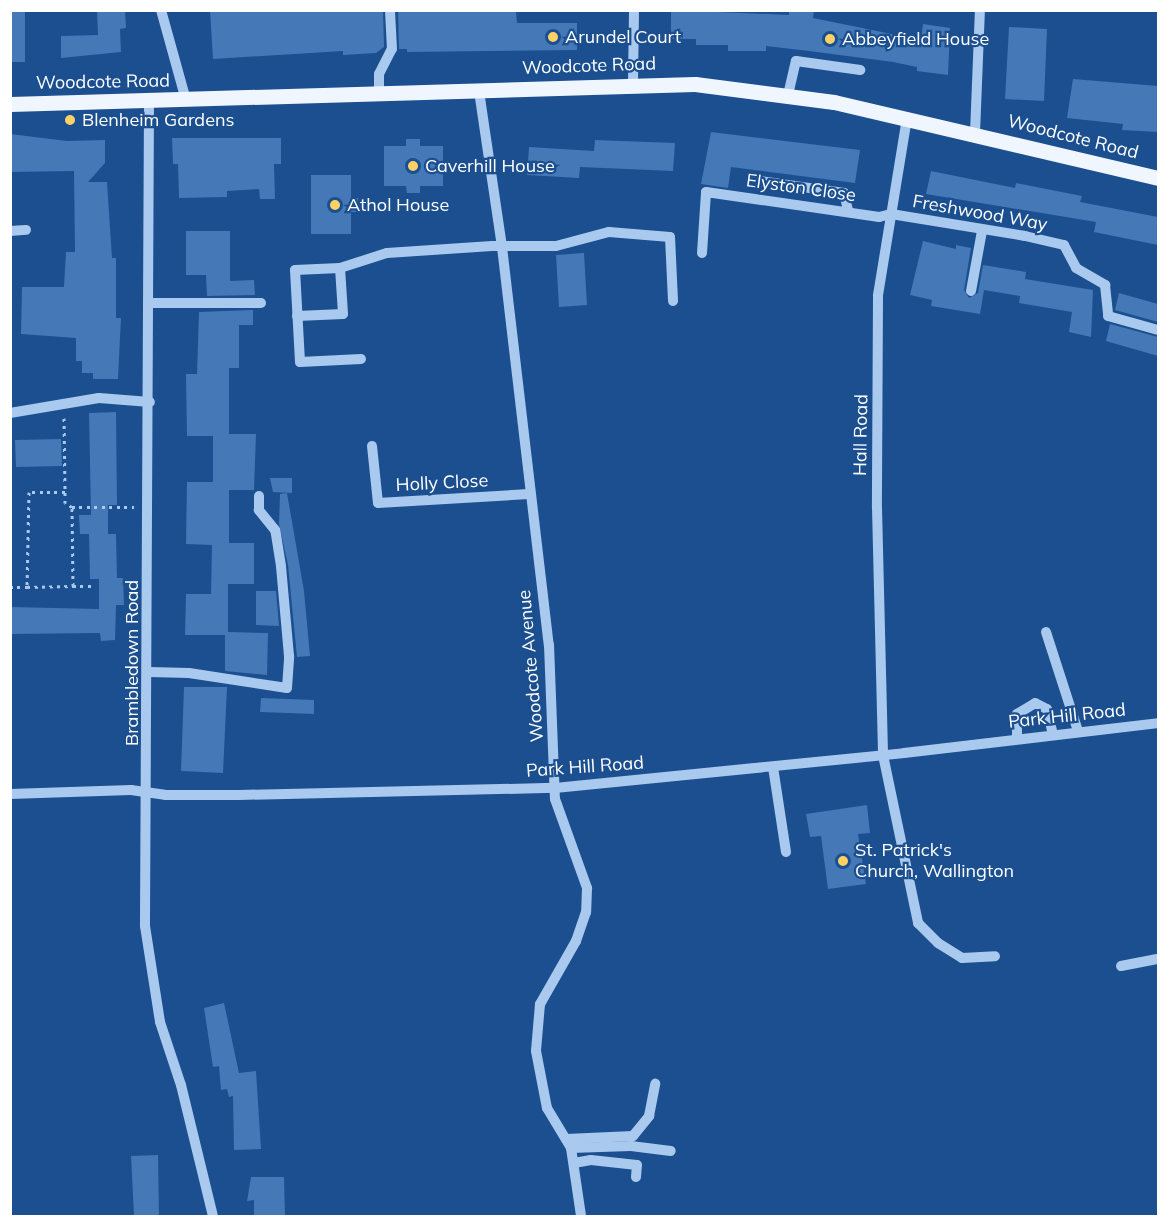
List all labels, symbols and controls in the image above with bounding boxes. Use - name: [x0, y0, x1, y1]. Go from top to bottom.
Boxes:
- place label: Arundel Court: [565, 26, 681, 48]
- place label: Abbeyfield House: [842, 28, 989, 50]
- marker: Arundel Court: [546, 30, 560, 44]
- marker: Abbeyfield House: [823, 32, 837, 46]
- street label: Woodcote Road: [522, 53, 656, 79]
- street label: Woodcote Road: [36, 70, 170, 94]
- place label: Blenheim Gardens: [82, 109, 234, 131]
- street label: Woodcote Road: [1005, 110, 1141, 164]
- marker: Blenheim Gardens: [63, 113, 77, 127]
- place label: Caverhill House: [425, 155, 555, 177]
- marker: Caverhill House: [406, 159, 420, 173]
- street label: Elyston Close: [745, 170, 857, 206]
- street label: Freshwood Way: [911, 191, 1049, 235]
- place label: Athol House: [347, 194, 449, 216]
- marker: Athol House: [328, 198, 342, 212]
- street label: Hall Road: [849, 394, 873, 476]
- street label: Holly Close: [395, 470, 489, 496]
- street label: Brambledown Road: [121, 580, 143, 746]
- street label: Woodcote Avenue: [514, 589, 548, 743]
- street label: Park Hill Road: [1007, 699, 1127, 733]
- street label: Park Hill Road: [525, 752, 645, 782]
- place label: St. Patrick's Church, Wallington: [855, 840, 1014, 882]
- marker: St. Patrick's Church, Wallington: [836, 854, 850, 868]

